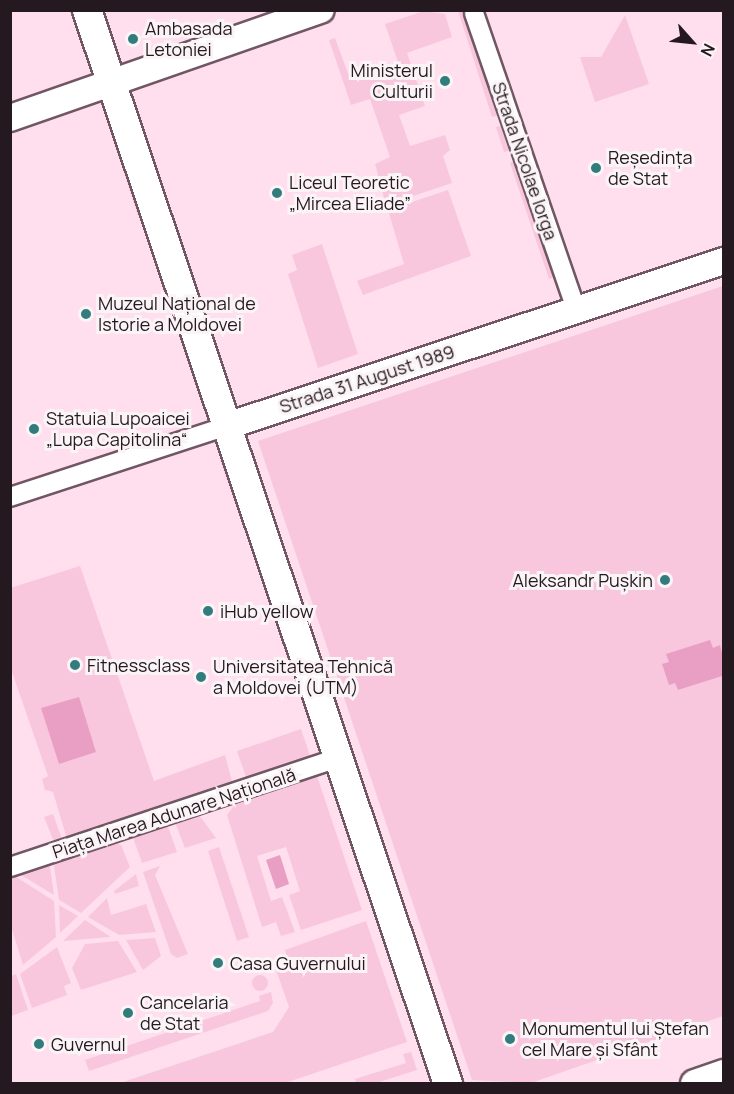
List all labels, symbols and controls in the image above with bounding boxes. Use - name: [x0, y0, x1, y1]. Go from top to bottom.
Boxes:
- north arrow: [662, 12, 722, 72]
- place label: Ambasada Letoniei: [145, 18, 232, 60]
- marker: Ambasada Letoniei: [126, 32, 140, 46]
- text: N: [696, 40, 720, 60]
- place label: Ministerul Culturii: [351, 60, 433, 103]
- marker: Ministerul Culturii: [438, 74, 452, 88]
- street label: Strada Nicolae Iorga: [488, 79, 562, 243]
- place label: Reședința de Stat: [608, 147, 693, 190]
- marker: Reședința de Stat: [589, 161, 603, 175]
- place label: Liceul Teoretic „Mircea Eliade”: [289, 172, 411, 214]
- marker: Liceul Teoretic „Mircea Eliade”: [270, 186, 284, 200]
- place label: Muzeul Național de Istorie a Moldovei: [98, 293, 256, 336]
- marker: Muzeul Național de Istorie a Moldovei: [79, 307, 93, 321]
- street label: Strada 31 August 1989: [277, 340, 457, 418]
- place label: Statuia Lupoaicei „Lupa Capitolina“: [46, 408, 190, 450]
- marker: Statuia Lupoaicei „Lupa Capitolina“: [27, 422, 41, 436]
- place label: Aleksandr Pușkin: [512, 569, 653, 591]
- marker: Aleksandr Pușkin: [658, 573, 672, 587]
- place label: iHub yellow: [220, 600, 314, 622]
- marker: iHub yellow: [201, 604, 215, 618]
- place label: Fitnessclass: [87, 654, 190, 676]
- place label: Universitatea Tehnică a Moldovei (UTM): [213, 656, 393, 698]
- marker: Fitnessclass: [68, 658, 82, 672]
- marker: Universitatea Tehnică a Moldovei (UTM): [194, 670, 208, 684]
- street label: Piața Marea Adunare Națională: [50, 763, 298, 863]
- place label: Casa Guvernului: [230, 952, 366, 974]
- marker: Casa Guvernului: [211, 956, 225, 970]
- place label: Cancelaria de Stat: [140, 992, 229, 1034]
- marker: Cancelaria de Stat: [121, 1006, 135, 1020]
- place label: Monumentul lui Ștefan cel Mare și Sfânt: [522, 1018, 709, 1060]
- marker: Monumentul lui Ștefan cel Mare și Sfânt: [503, 1032, 517, 1046]
- place label: Guvernul: [51, 1033, 126, 1055]
- marker: Guvernul: [32, 1037, 46, 1051]

